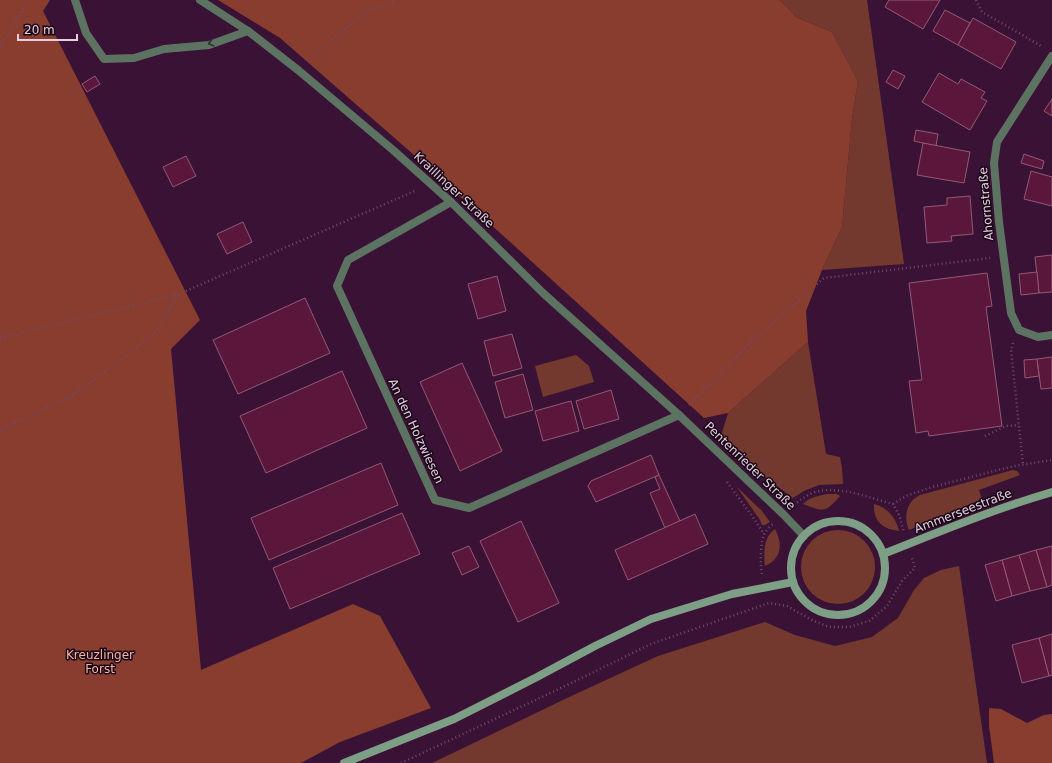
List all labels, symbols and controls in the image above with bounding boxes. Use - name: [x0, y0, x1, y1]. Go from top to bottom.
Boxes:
- scale bar: [18, 16, 77, 42]
- text: 20 m: [24, 23, 55, 37]
- one-way arrow: [208, 38, 215, 47]
- street label: Kraillinger Straße: [411, 149, 497, 231]
- street label: Ahornstraße: [976, 167, 996, 241]
- street label: An den Holzwiesen: [386, 376, 446, 486]
- street label: Pentenrieder Straße: [702, 419, 798, 513]
- street label: Ammerseestraße: [912, 486, 1014, 536]
- park label: Kreuzlinger Forst: [66, 648, 134, 676]

